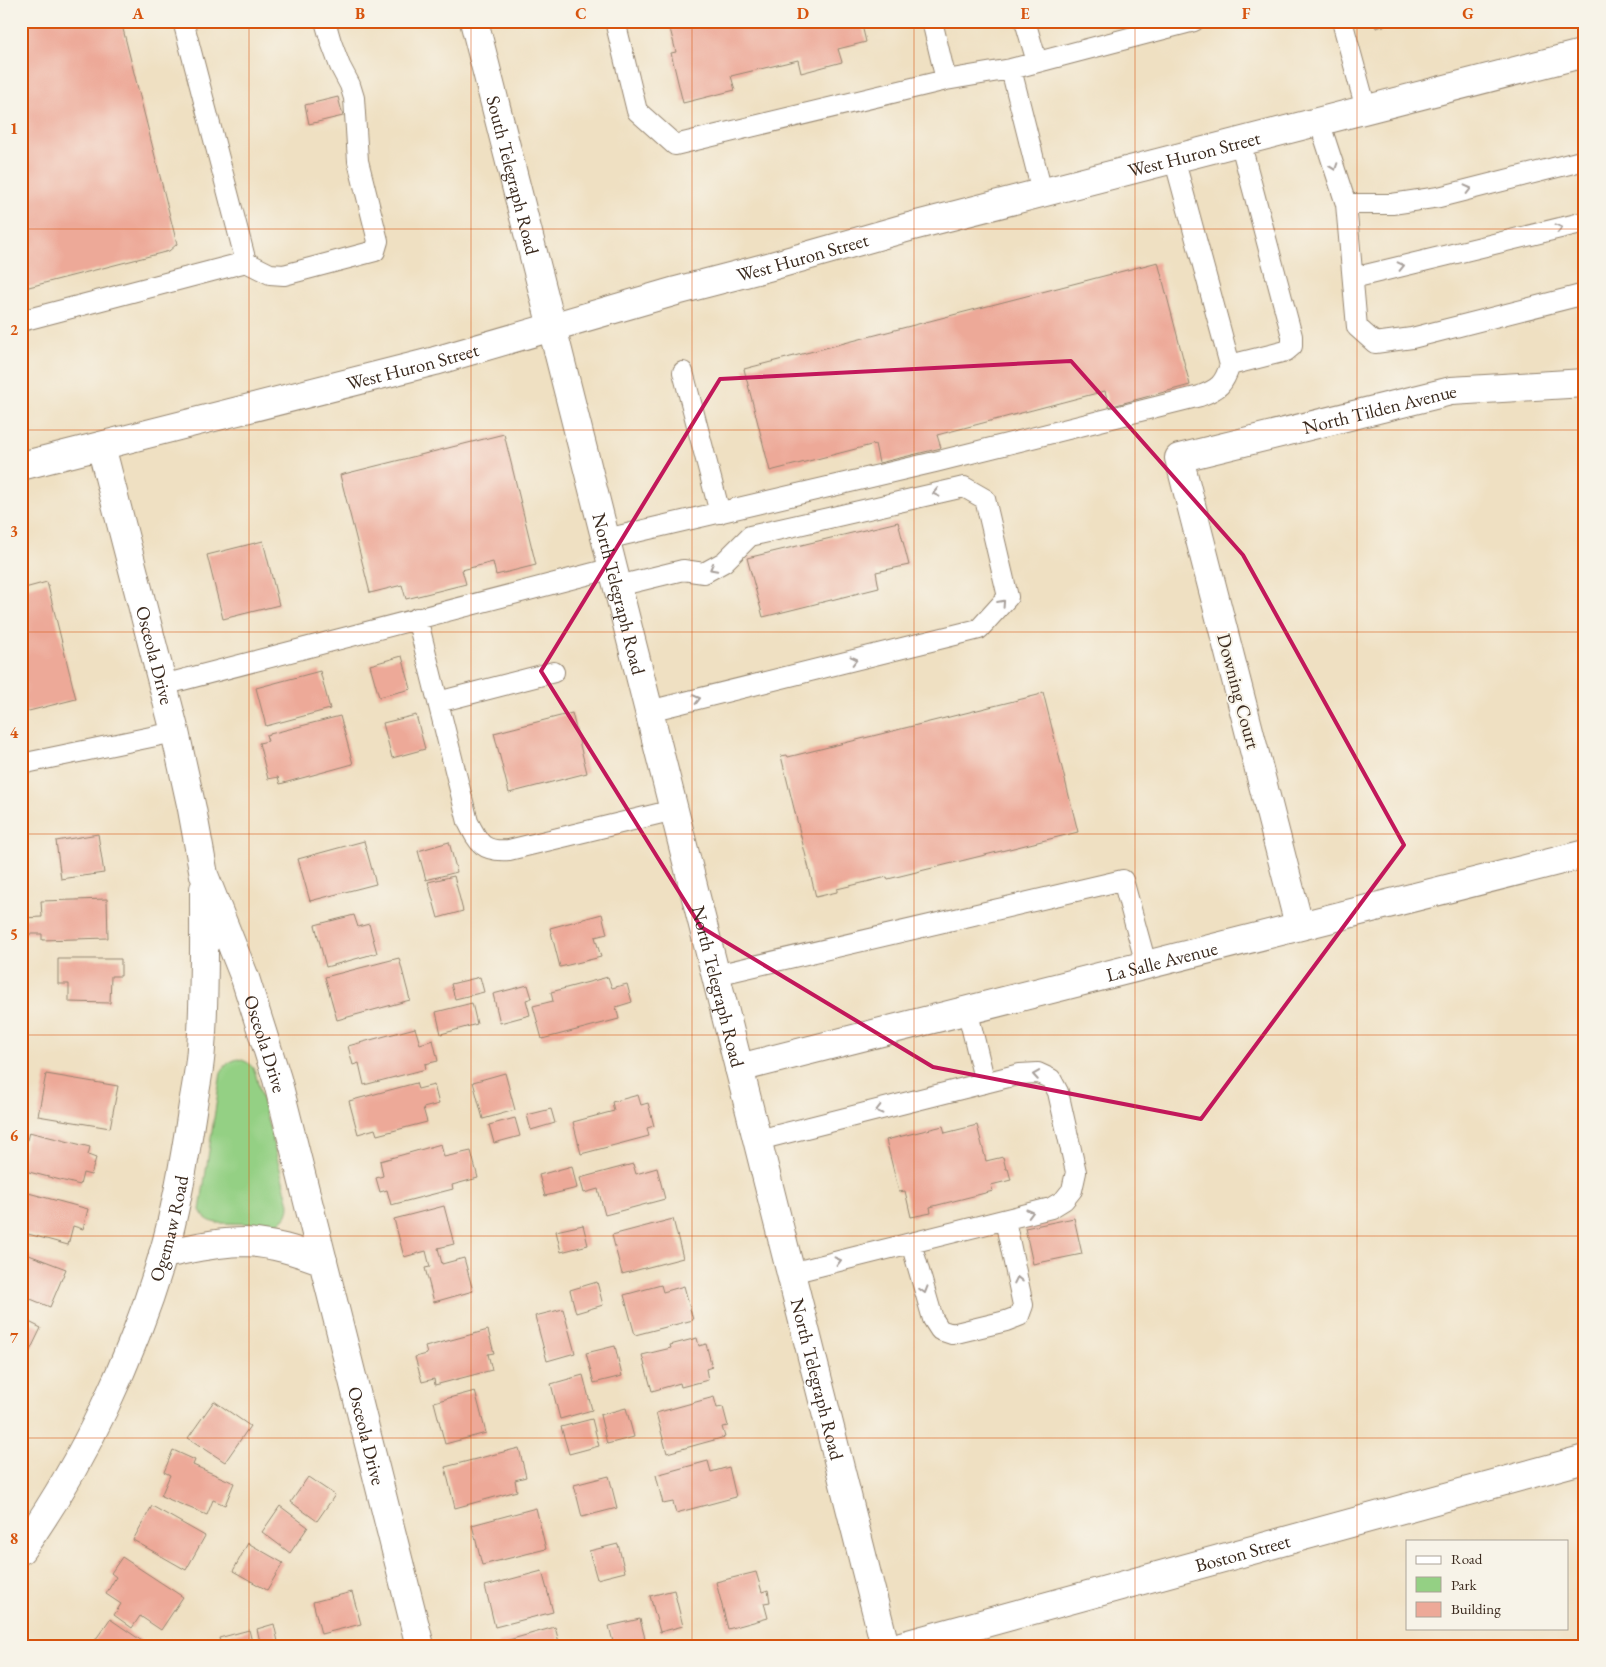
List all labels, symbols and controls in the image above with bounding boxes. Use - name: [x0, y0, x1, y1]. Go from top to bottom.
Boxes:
- text: A: [131, 3, 144, 24]
- text: B: [355, 3, 365, 24]
- text: C: [575, 3, 587, 24]
- text: D: [797, 3, 809, 24]
- text: E: [1020, 3, 1030, 24]
- text: F: [1242, 3, 1251, 24]
- text: G: [1462, 3, 1474, 24]
- street label: South Telegraph Road: [481, 93, 545, 258]
- text: 1: [10, 118, 18, 139]
- street label: West Huron Street: [1125, 125, 1263, 183]
- one-way arrow: [1328, 163, 1338, 171]
- one-way arrow: [1464, 185, 1472, 195]
- one-way arrow: [1554, 223, 1563, 234]
- street label: West Huron Street: [734, 227, 871, 288]
- one-way arrow: [1396, 261, 1405, 272]
- text: 2: [10, 319, 19, 340]
- street label: West Huron Street: [344, 337, 482, 396]
- street label: North Tilden Avenue: [1300, 379, 1457, 440]
- one-way arrow: [932, 487, 940, 498]
- street label: North Telegraph Road: [586, 510, 651, 678]
- text: 3: [10, 521, 18, 542]
- one-way arrow: [710, 562, 719, 572]
- one-way arrow: [996, 600, 1005, 609]
- street label: Osceola Drive: [130, 603, 179, 707]
- street label: Downing Court: [1211, 631, 1266, 752]
- one-way arrow: [850, 655, 859, 666]
- one-way arrow: [692, 694, 701, 705]
- text: 4: [10, 722, 19, 743]
- street label: North Telegraph Road: [686, 903, 750, 1070]
- text: 5: [10, 924, 18, 945]
- street label: La Salle Avenue: [1104, 935, 1220, 988]
- street label: Osceola Drive: [238, 992, 292, 1095]
- one-way arrow: [1032, 1070, 1040, 1081]
- one-way arrow: [874, 1104, 883, 1115]
- text: 6: [10, 1125, 19, 1146]
- street label: Ogemaw Road: [144, 1173, 194, 1285]
- one-way arrow: [1025, 1209, 1034, 1219]
- one-way arrow: [834, 1256, 843, 1267]
- one-way arrow: [1013, 1275, 1023, 1284]
- one-way arrow: [919, 1286, 929, 1294]
- street label: North Telegraph Road: [785, 1296, 850, 1463]
- text: 7: [10, 1327, 19, 1348]
- street label: Osceola Drive: [342, 1384, 391, 1488]
- text: 8: [10, 1528, 18, 1549]
- street label: Boston Street: [1192, 1528, 1293, 1578]
- legend: [1406, 1540, 1568, 1630]
- text: Road: [1451, 1549, 1483, 1568]
- text: Park: [1451, 1575, 1478, 1594]
- text: Building: [1451, 1599, 1501, 1618]

